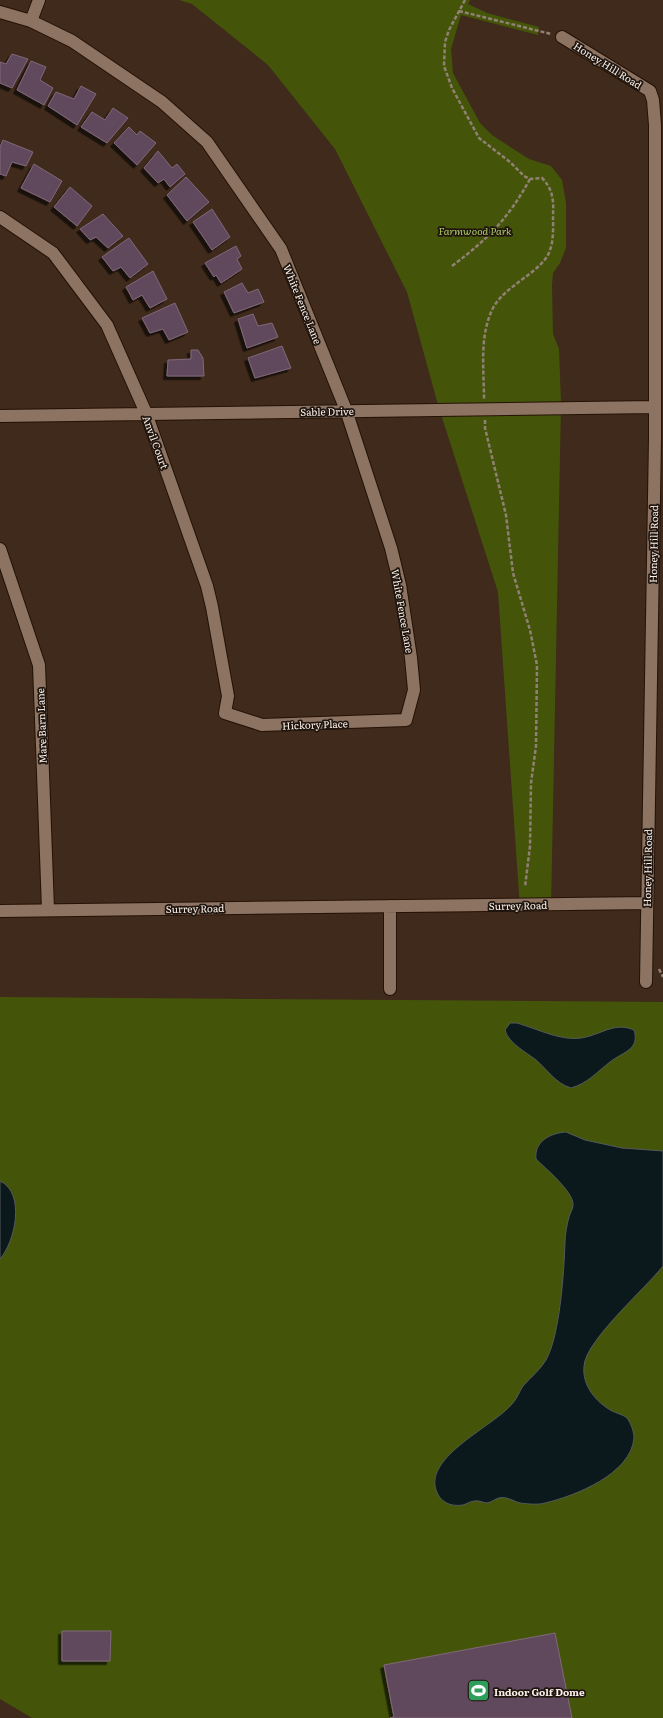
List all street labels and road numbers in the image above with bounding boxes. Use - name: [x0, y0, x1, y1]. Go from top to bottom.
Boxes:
- street label: Honey Hill Road: [571, 38, 645, 92]
- street label: White Fence Lane: [280, 262, 326, 346]
- street label: Sable Drive: [300, 403, 354, 419]
- street label: Anvil Court: [139, 413, 173, 471]
- street label: Honey Hill Road: [645, 505, 661, 583]
- street label: White Fence Lane: [388, 568, 418, 654]
- street label: Mare Barn Lane: [32, 688, 50, 764]
- street label: Hickory Place: [282, 715, 348, 733]
- street label: Honey Hill Road: [639, 829, 655, 907]
- street label: Surrey Road: [489, 897, 547, 913]
- street label: Surrey Road: [166, 900, 224, 916]

